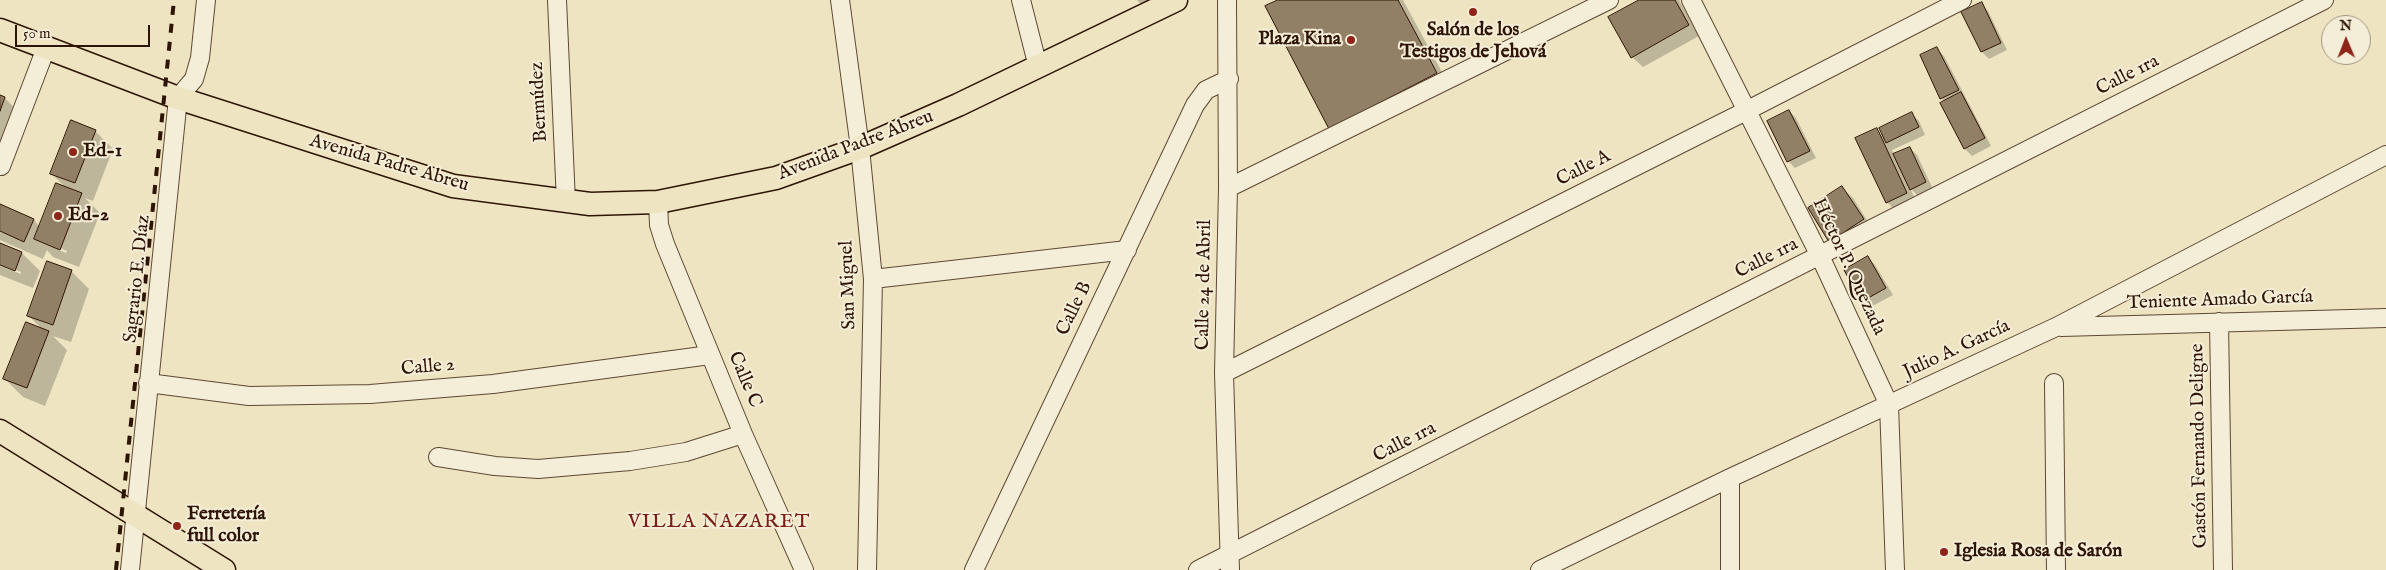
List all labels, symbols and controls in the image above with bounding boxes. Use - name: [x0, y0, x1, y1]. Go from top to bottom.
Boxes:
- marker: Salón de los Testigos de Jehová: [1467, 6, 1479, 18]
- scale bar: [18, 15, 152, 47]
- north arrow: [2321, 15, 2371, 65]
- text: N: [2340, 17, 2352, 35]
- place label: Salón de los Testigos de Jehová: [1400, 20, 1546, 64]
- text: 50 m: [23, 24, 51, 43]
- place label: Plaza Kina: [1258, 29, 1341, 51]
- marker: Plaza Kina: [1345, 34, 1357, 46]
- street label: Calle 1ra: [2093, 51, 2163, 101]
- street label: Bermúdez: [527, 61, 553, 143]
- street label: Avenida Padre Abreu: [775, 106, 937, 186]
- street label: Avenida Padre Abreu: [307, 130, 471, 198]
- place label: Ed-1: [83, 141, 122, 163]
- marker: Ed-1: [67, 146, 79, 158]
- street label: Calle A: [1553, 146, 1615, 192]
- street label: Héctor P. Quezada: [1806, 195, 1890, 339]
- place label: Ed-2: [68, 205, 109, 227]
- marker: Ed-2: [52, 210, 64, 222]
- street label: Sagrario E. Díaz: [120, 214, 156, 344]
- street label: Calle 24 de Abril: [1192, 220, 1218, 350]
- street label: Calle 1ra: [1732, 234, 1802, 284]
- street label: San Miguel: [836, 240, 862, 330]
- street label: Calle B: [1052, 278, 1098, 340]
- street label: Teniente Amado García: [2127, 286, 2313, 316]
- street label: Julio A. García: [1900, 315, 2014, 385]
- street label: Gastón Fernando Deligne: [2187, 343, 2213, 549]
- street label: Calle C: [722, 349, 766, 411]
- street label: Calle 2: [400, 354, 456, 382]
- street label: Calle 1ra: [1370, 418, 1440, 468]
- place label: Ferretería full color: [187, 504, 266, 548]
- district label: VILLA NAZARET: [626, 511, 812, 535]
- marker: Ferretería full color: [171, 520, 183, 532]
- place label: Iglesia Rosa de Sarón: [1954, 541, 2122, 563]
- marker: Iglesia Rosa de Sarón: [1938, 546, 1950, 558]

